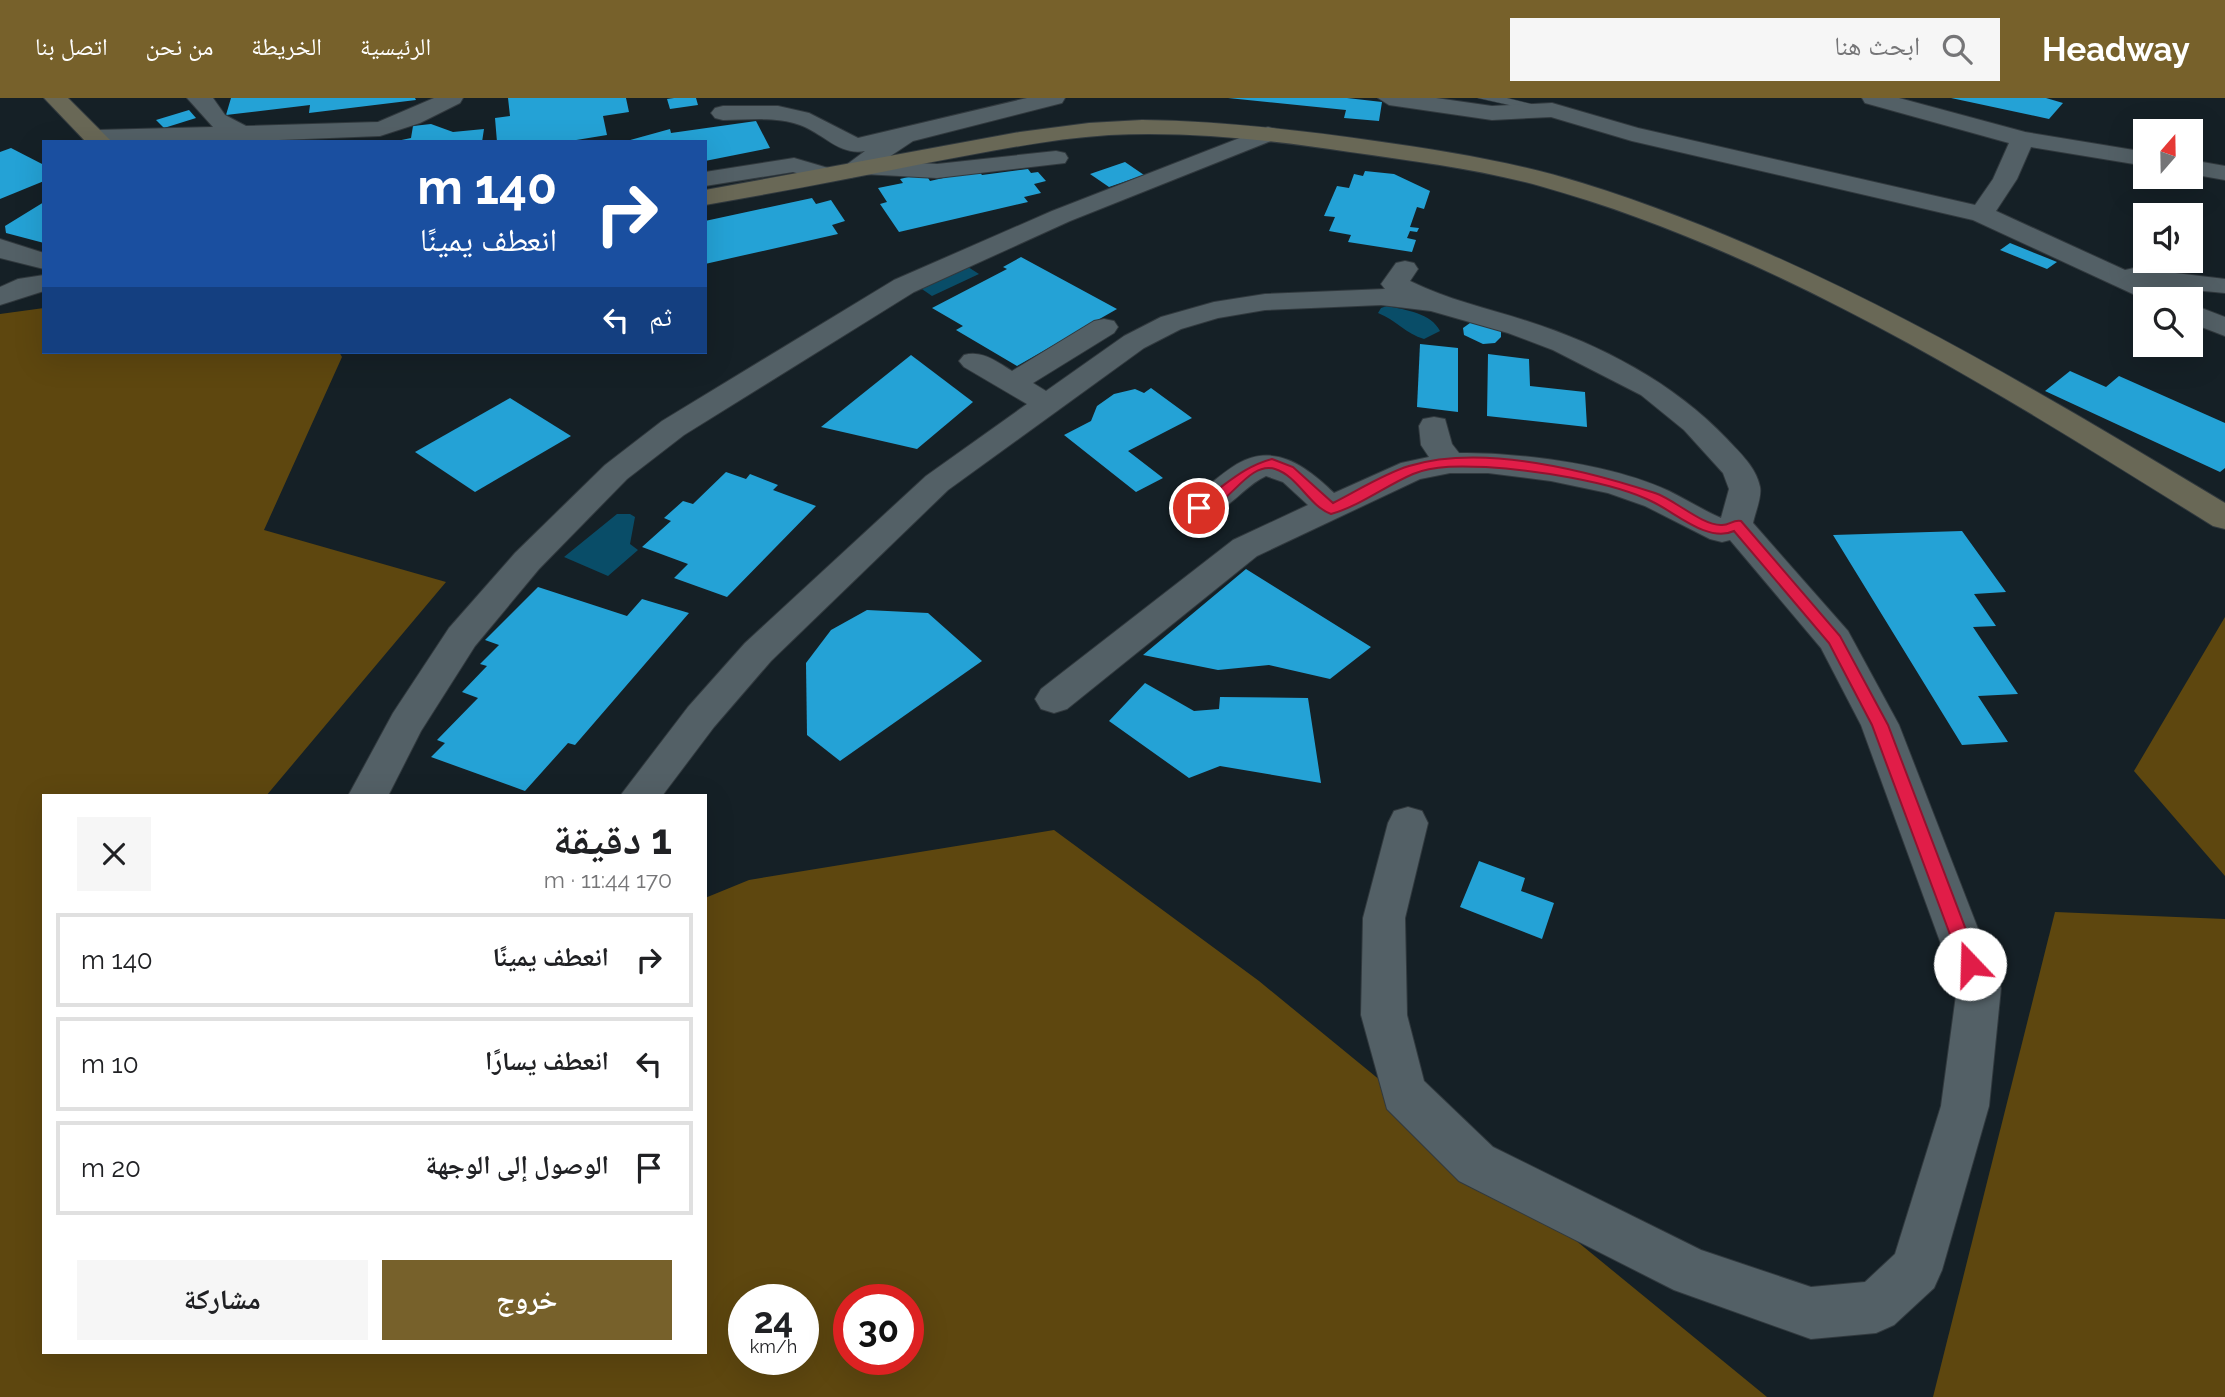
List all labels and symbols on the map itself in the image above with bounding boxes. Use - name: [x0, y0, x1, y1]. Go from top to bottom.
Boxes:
- north arrow: [2133, 119, 2203, 189]
- pin: [1169, 478, 1229, 538]
- position arrow: [1933, 927, 2007, 1001]
- speed limit sign: 30: [833, 1284, 924, 1375]

